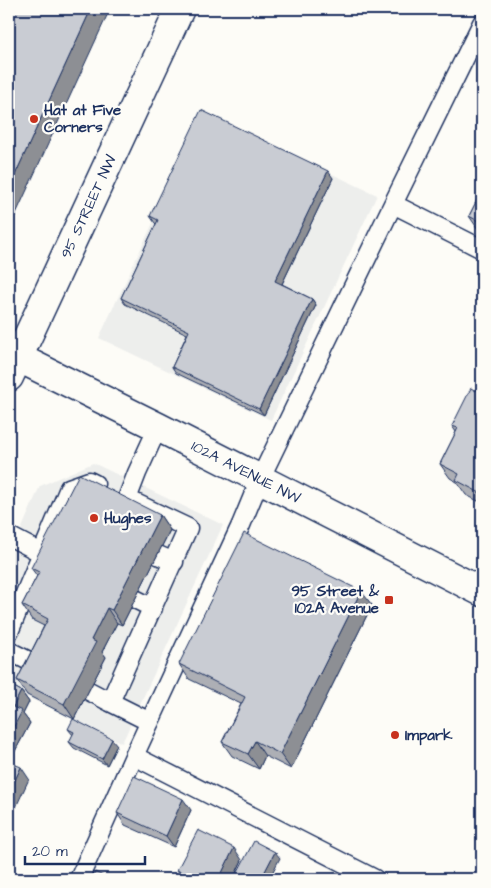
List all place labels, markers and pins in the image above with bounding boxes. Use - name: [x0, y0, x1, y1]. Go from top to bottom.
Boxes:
- place label: Hat at Five Corners: [44, 100, 121, 138]
- marker: Hat at Five Corners: [28, 113, 40, 125]
- place label: Hughes: [104, 508, 152, 531]
- marker: Hughes: [88, 512, 100, 524]
- place label: 95 Street & 102A Avenue: [292, 581, 380, 619]
- marker: 95 Street & 102A Avenue: [383, 594, 395, 606]
- place label: Impark: [405, 725, 453, 746]
- marker: Impark: [389, 729, 401, 741]

